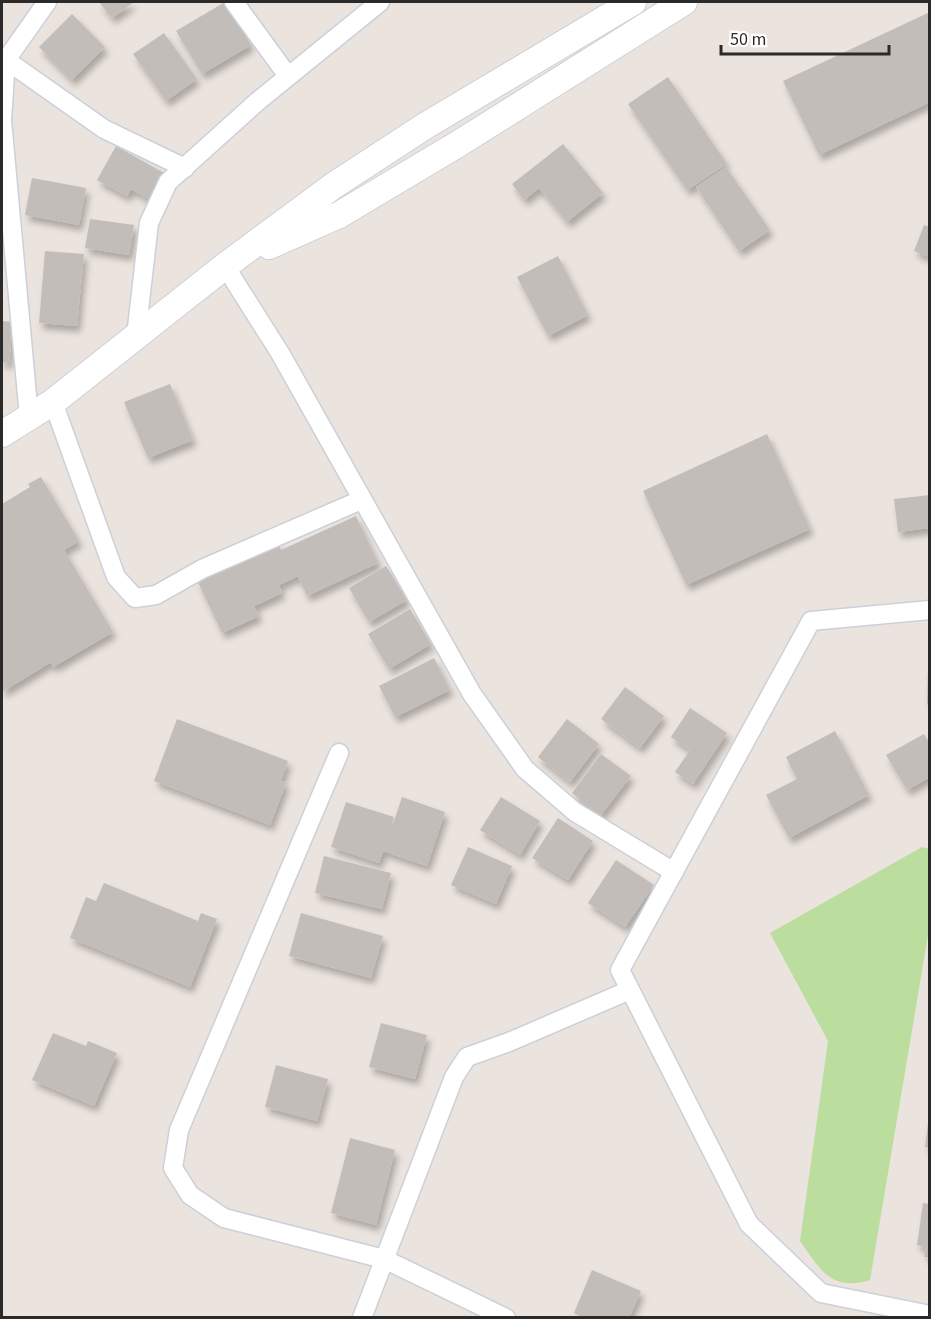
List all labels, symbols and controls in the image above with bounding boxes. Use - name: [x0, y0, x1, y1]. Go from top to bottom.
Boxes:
- scale bar: [721, 18, 889, 56]
- text: 50 m: [730, 27, 766, 52]

